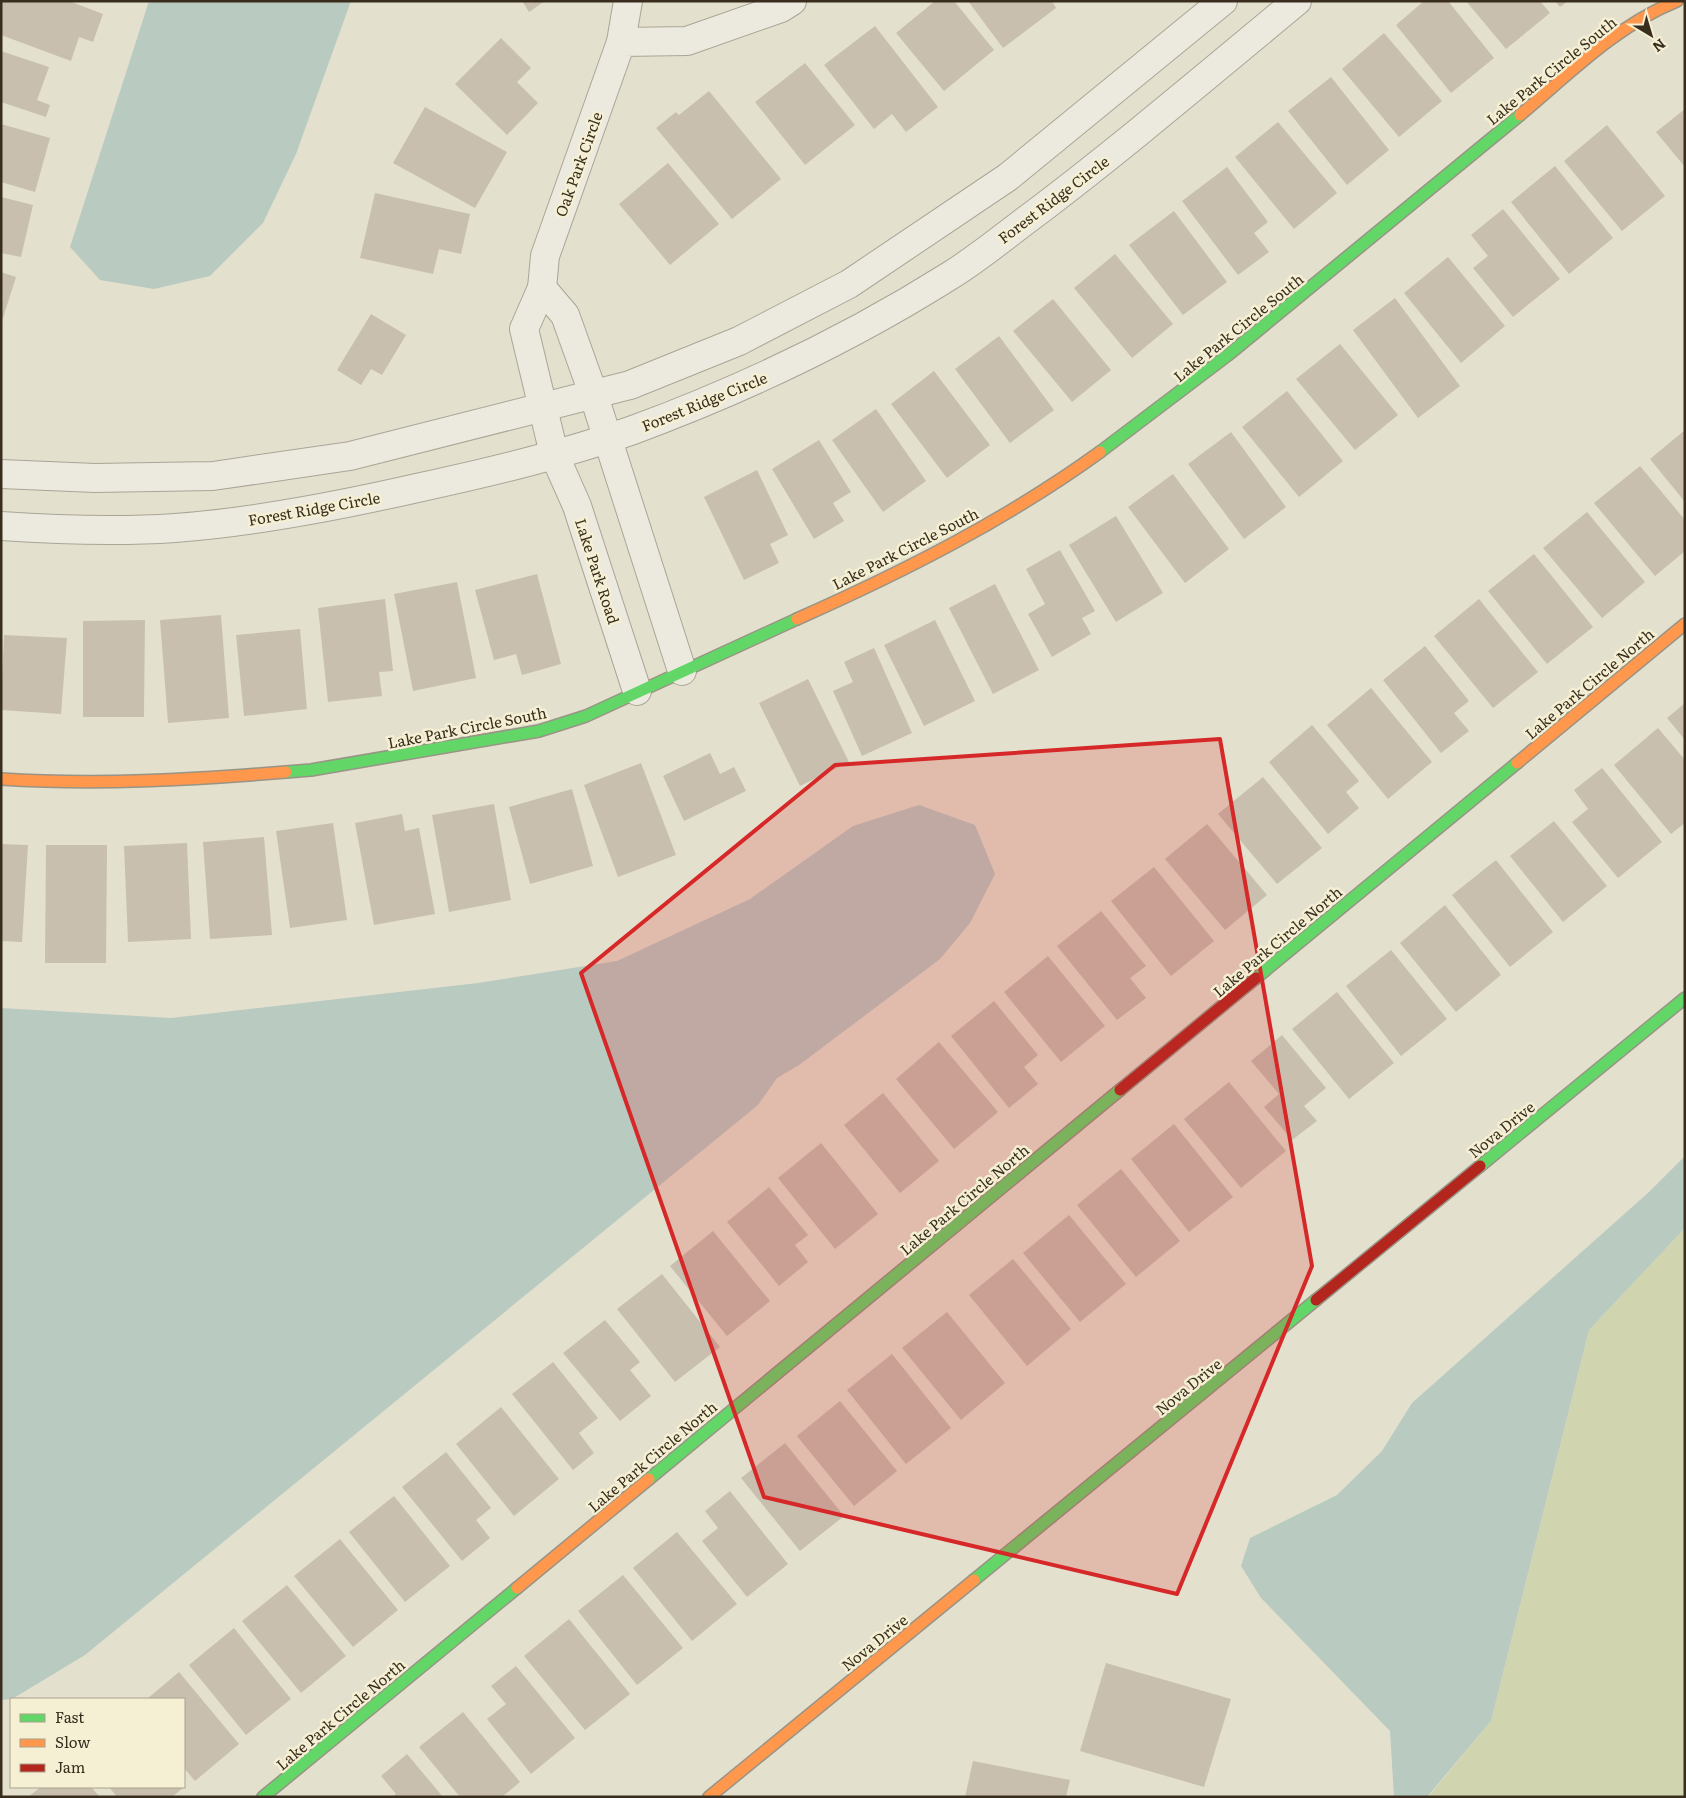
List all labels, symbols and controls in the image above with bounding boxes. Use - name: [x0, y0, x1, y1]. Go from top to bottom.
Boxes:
- street label: Lake Park Circle South: [1481, 10, 1621, 130]
- north arrow: [1626, 10, 1676, 60]
- text: N: [1649, 35, 1670, 58]
- street label: Oak Park Circle: [548, 108, 608, 220]
- street label: Forest Ridge Circle: [993, 149, 1114, 248]
- street label: Lake Park Circle South: [1168, 267, 1308, 387]
- street label: Forest Ridge Circle: [638, 365, 771, 437]
- street label: Forest Ridge Circle: [246, 485, 382, 531]
- street label: Lake Park Circle South: [828, 501, 982, 595]
- street label: Lake Park Road: [570, 515, 626, 627]
- street label: Lake Park Circle North: [1519, 622, 1659, 744]
- street label: Lake Park Circle South: [386, 700, 549, 754]
- street label: Lake Park Circle North: [1207, 880, 1347, 1002]
- street label: Nova Drive: [1463, 1095, 1539, 1163]
- street label: Lake Park Circle North: [894, 1138, 1034, 1260]
- street label: Nova Drive: [1150, 1352, 1226, 1420]
- street label: Lake Park Circle North: [582, 1395, 722, 1517]
- street label: Nova Drive: [836, 1608, 912, 1676]
- street label: Lake Park Circle North: [270, 1653, 410, 1775]
- legend: [10, 1698, 185, 1788]
- text: Fast: [55, 1705, 84, 1728]
- text: Slow: [55, 1730, 90, 1753]
- text: Jam: [55, 1755, 86, 1778]

